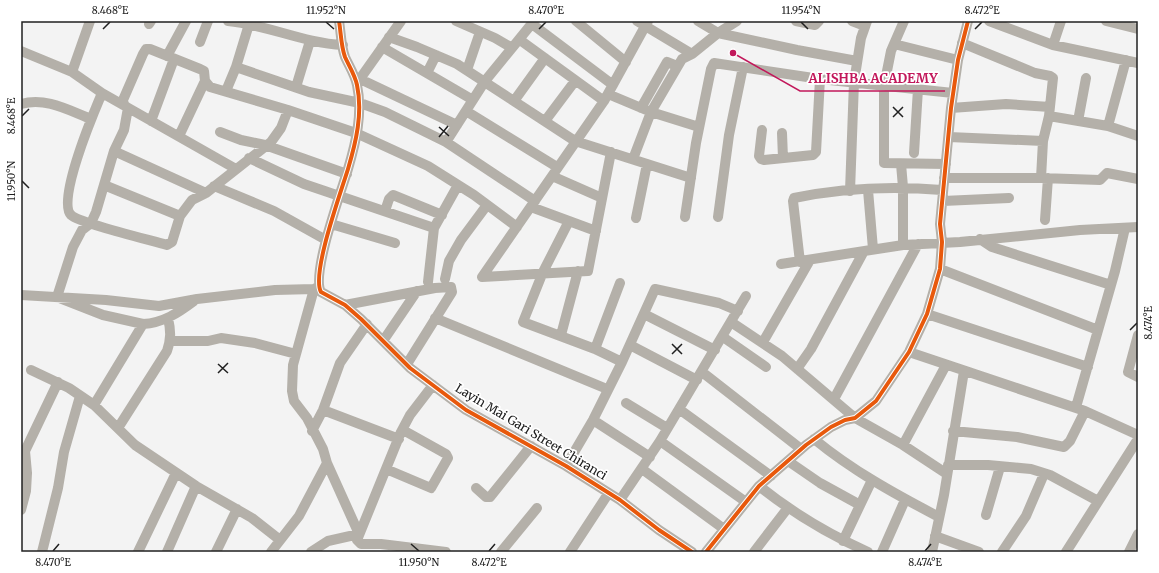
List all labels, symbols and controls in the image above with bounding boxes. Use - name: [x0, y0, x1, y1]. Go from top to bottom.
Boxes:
- text: 8.468°E: [92, 4, 129, 17]
- text: 11.952°N: [306, 4, 346, 17]
- text: 8.470°E: [528, 4, 564, 17]
- text: 11.954°N: [782, 4, 821, 17]
- text: 8.472°E: [964, 4, 1000, 17]
- callout: ALISHBA ACADEMY: [800, 66, 945, 91]
- text: ALISHBA ACADEMY: [807, 70, 938, 87]
- text: 8.468°E: [5, 97, 18, 134]
- text: 11.950°N: [5, 161, 18, 201]
- text: 8.474°E: [1142, 306, 1155, 340]
- street label: Layin Mai Gari Street Chiranci: [453, 380, 610, 483]
- text: 8.470°E: [35, 556, 71, 569]
- text: 11.950°N: [399, 556, 439, 569]
- text: 8.472°E: [471, 556, 507, 569]
- text: 8.474°E: [908, 556, 942, 569]

